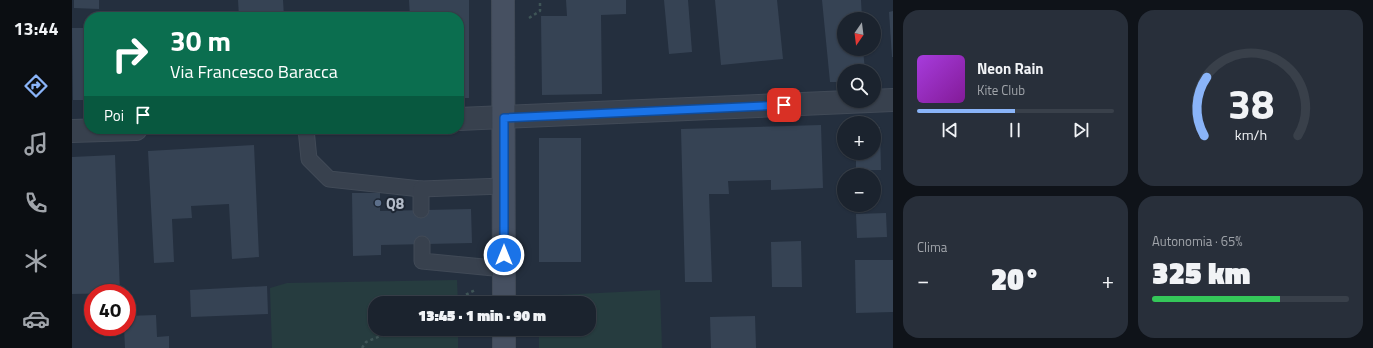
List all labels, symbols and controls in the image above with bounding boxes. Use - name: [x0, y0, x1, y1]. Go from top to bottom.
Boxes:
- north arrow: [837, 12, 881, 56]
- map controls: [837, 12, 881, 212]
- text: 13:44: [14, 15, 58, 42]
- text: 30 m: [170, 19, 231, 62]
- icon: right: [104, 28, 156, 80]
- text: Neon Rain: [977, 57, 1044, 80]
- text: Via Francesco Baracca: [170, 58, 338, 85]
- button: search: [837, 64, 881, 108]
- icon: directions: [22, 72, 50, 100]
- text: 38: [1227, 72, 1274, 135]
- text: Kite Club: [977, 80, 1025, 100]
- pin: [767, 88, 801, 122]
- icon: arrive: [773, 94, 795, 116]
- text: Poi: [104, 104, 124, 127]
- icon: arrive: [132, 104, 154, 126]
- button: +: [837, 116, 881, 160]
- icon: previous: [939, 119, 961, 141]
- icon: pause: [1004, 119, 1026, 141]
- icon: next: [1070, 119, 1092, 141]
- text: km/h: [1234, 123, 1267, 145]
- icon: music: [22, 130, 50, 158]
- button: −: [837, 168, 881, 212]
- icon: phone: [22, 189, 50, 217]
- place label: Q8: [386, 192, 404, 215]
- marker: Q8: [373, 198, 383, 208]
- text: Autonomia · 65%: [1152, 231, 1243, 251]
- position arrow: [483, 234, 525, 276]
- text: Clima: [917, 237, 947, 257]
- icon: climate: [22, 247, 50, 275]
- text: 325 km: [1152, 250, 1250, 296]
- text: 20°: [991, 256, 1040, 302]
- text: −: [917, 263, 929, 297]
- text: +: [1102, 263, 1114, 297]
- speed limit sign: 40: [84, 284, 136, 336]
- text: 13:45 · 1 min · 90 m: [418, 304, 546, 327]
- icon: car: [22, 305, 50, 333]

